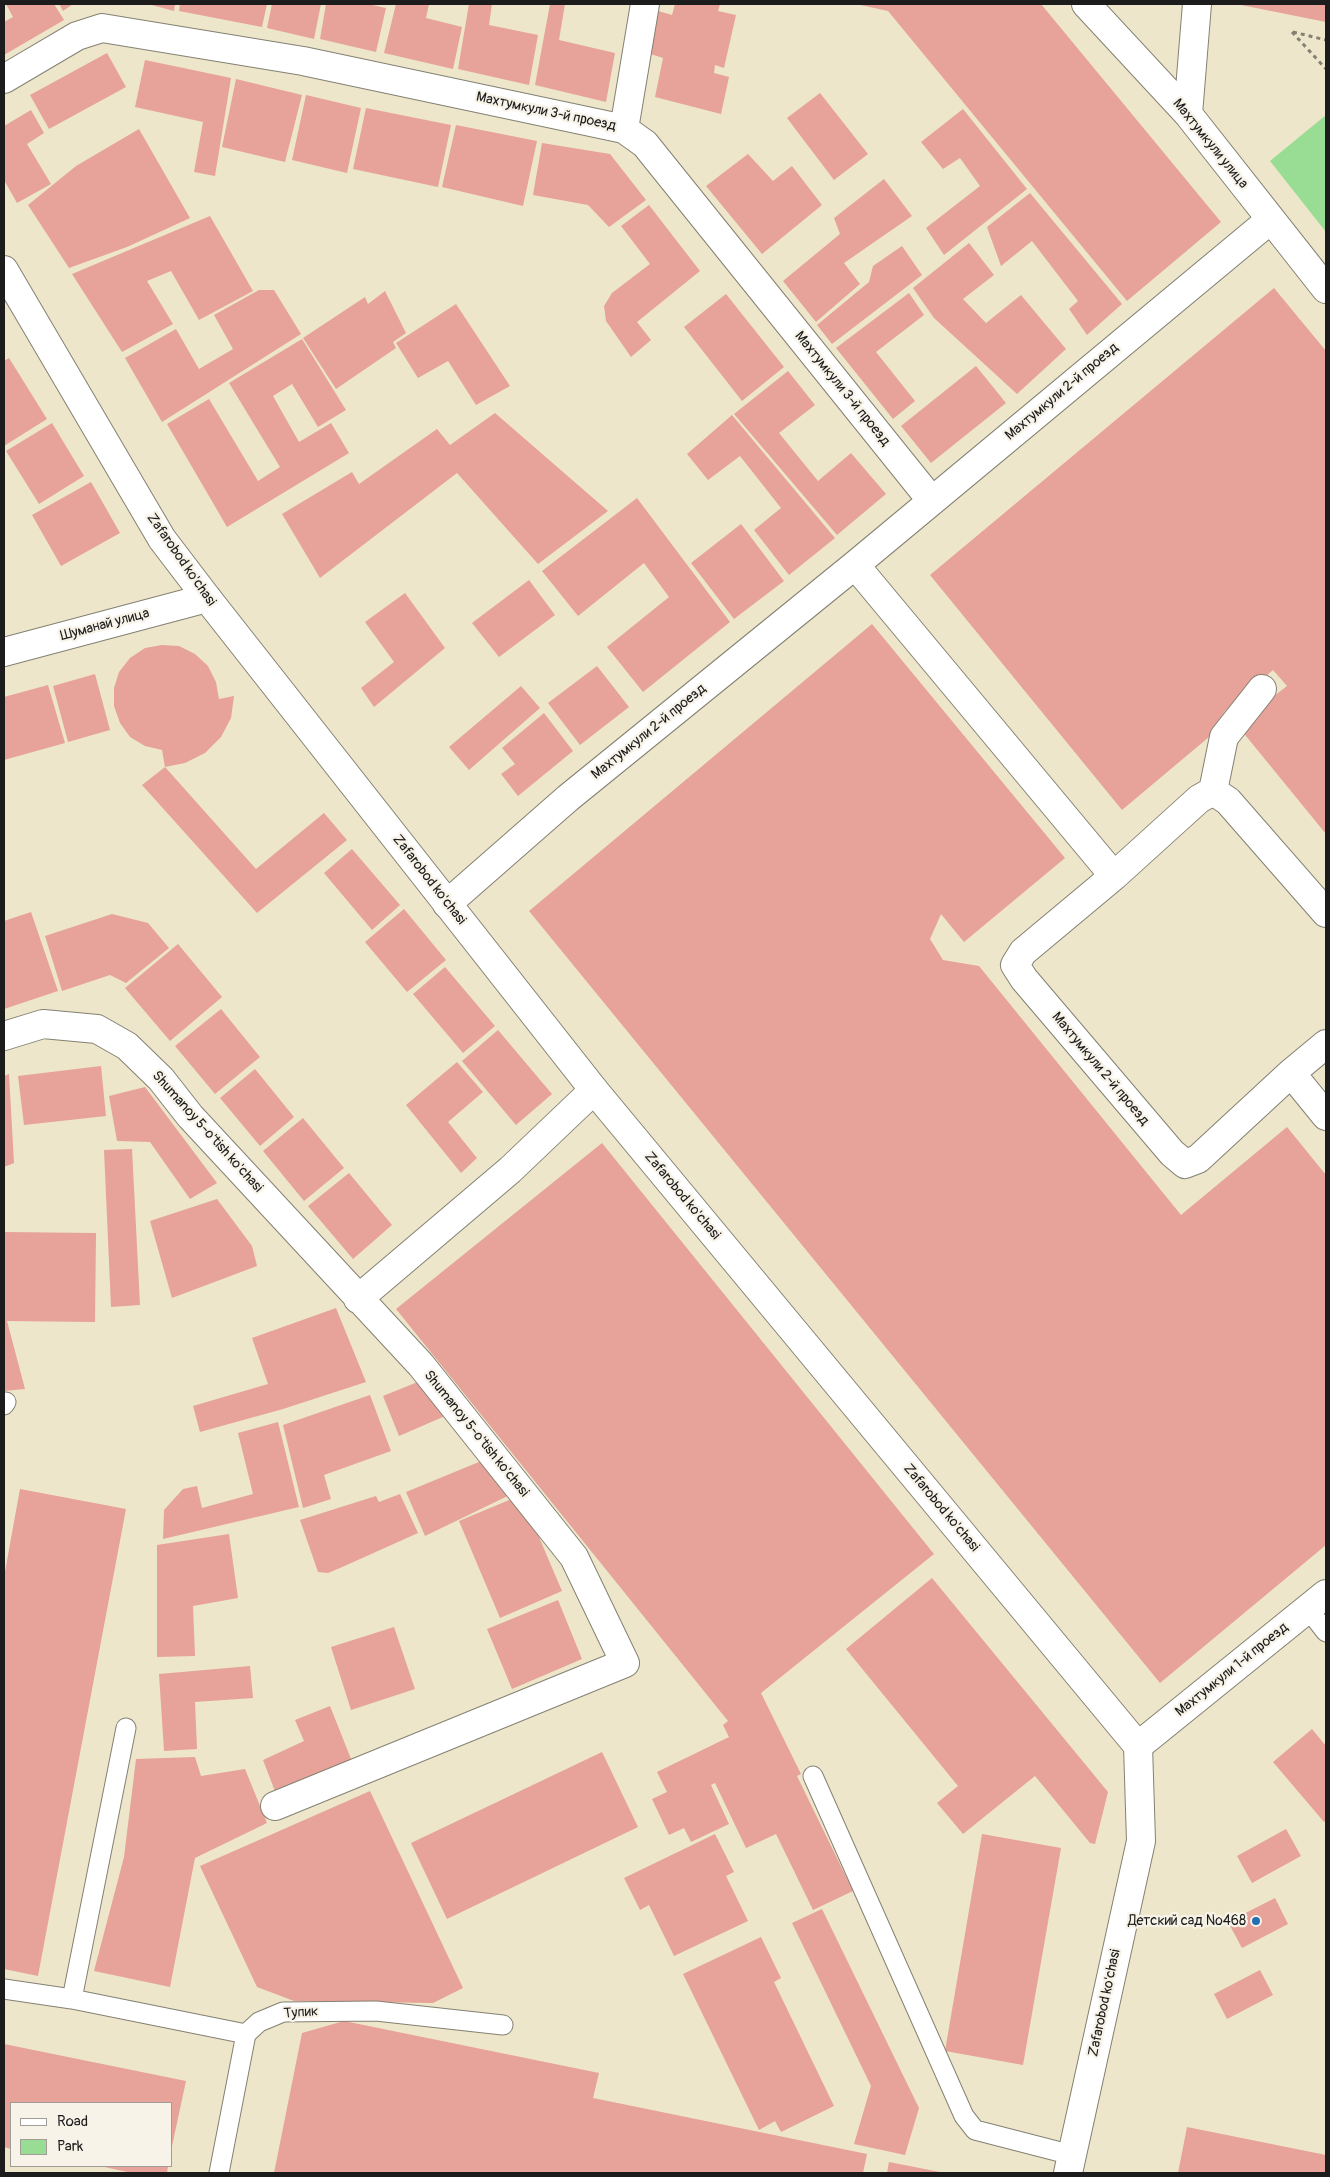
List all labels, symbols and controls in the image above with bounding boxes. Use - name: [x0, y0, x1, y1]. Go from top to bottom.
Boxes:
- street label: Махтумкули 3-й проезд: [475, 89, 617, 135]
- street label: Махтумкули улица: [1169, 96, 1251, 192]
- street label: Махтумкули 3-й проезд: [791, 328, 893, 450]
- street label: Махтумкули 2-й проезд: [1002, 340, 1122, 444]
- street label: Zafarobod ko'chasi: [143, 510, 219, 610]
- street label: Шуманай улица: [59, 605, 151, 645]
- street label: Махтумкули 2-й проезд: [588, 681, 710, 783]
- street label: Zafarobod ko'chasi: [389, 832, 469, 928]
- street label: Махтумкули 2-й проезд: [1048, 1009, 1152, 1129]
- street label: Shumanoy 5-o'tish ko'chasi: [148, 1068, 266, 1196]
- street label: Zafarobod ko'chasi: [640, 1149, 724, 1243]
- street label: Shumanoy 5-o'tish ko'chasi: [420, 1368, 532, 1500]
- street label: Zafarobod ko'chasi: [899, 1461, 983, 1555]
- street label: Махтумкули 1-й проезд: [1172, 1619, 1292, 1721]
- place label: Детский сад №468: [1128, 1913, 1246, 1929]
- marker: Детский сад №468: [1250, 1915, 1262, 1927]
- street label: Zafarobod ko'chasi: [1085, 1948, 1125, 2058]
- street label: Тупик: [283, 2003, 319, 2023]
- legend: [10, 2102, 172, 2167]
- text: Road: [57, 2112, 88, 2131]
- text: Park: [57, 2137, 83, 2156]

